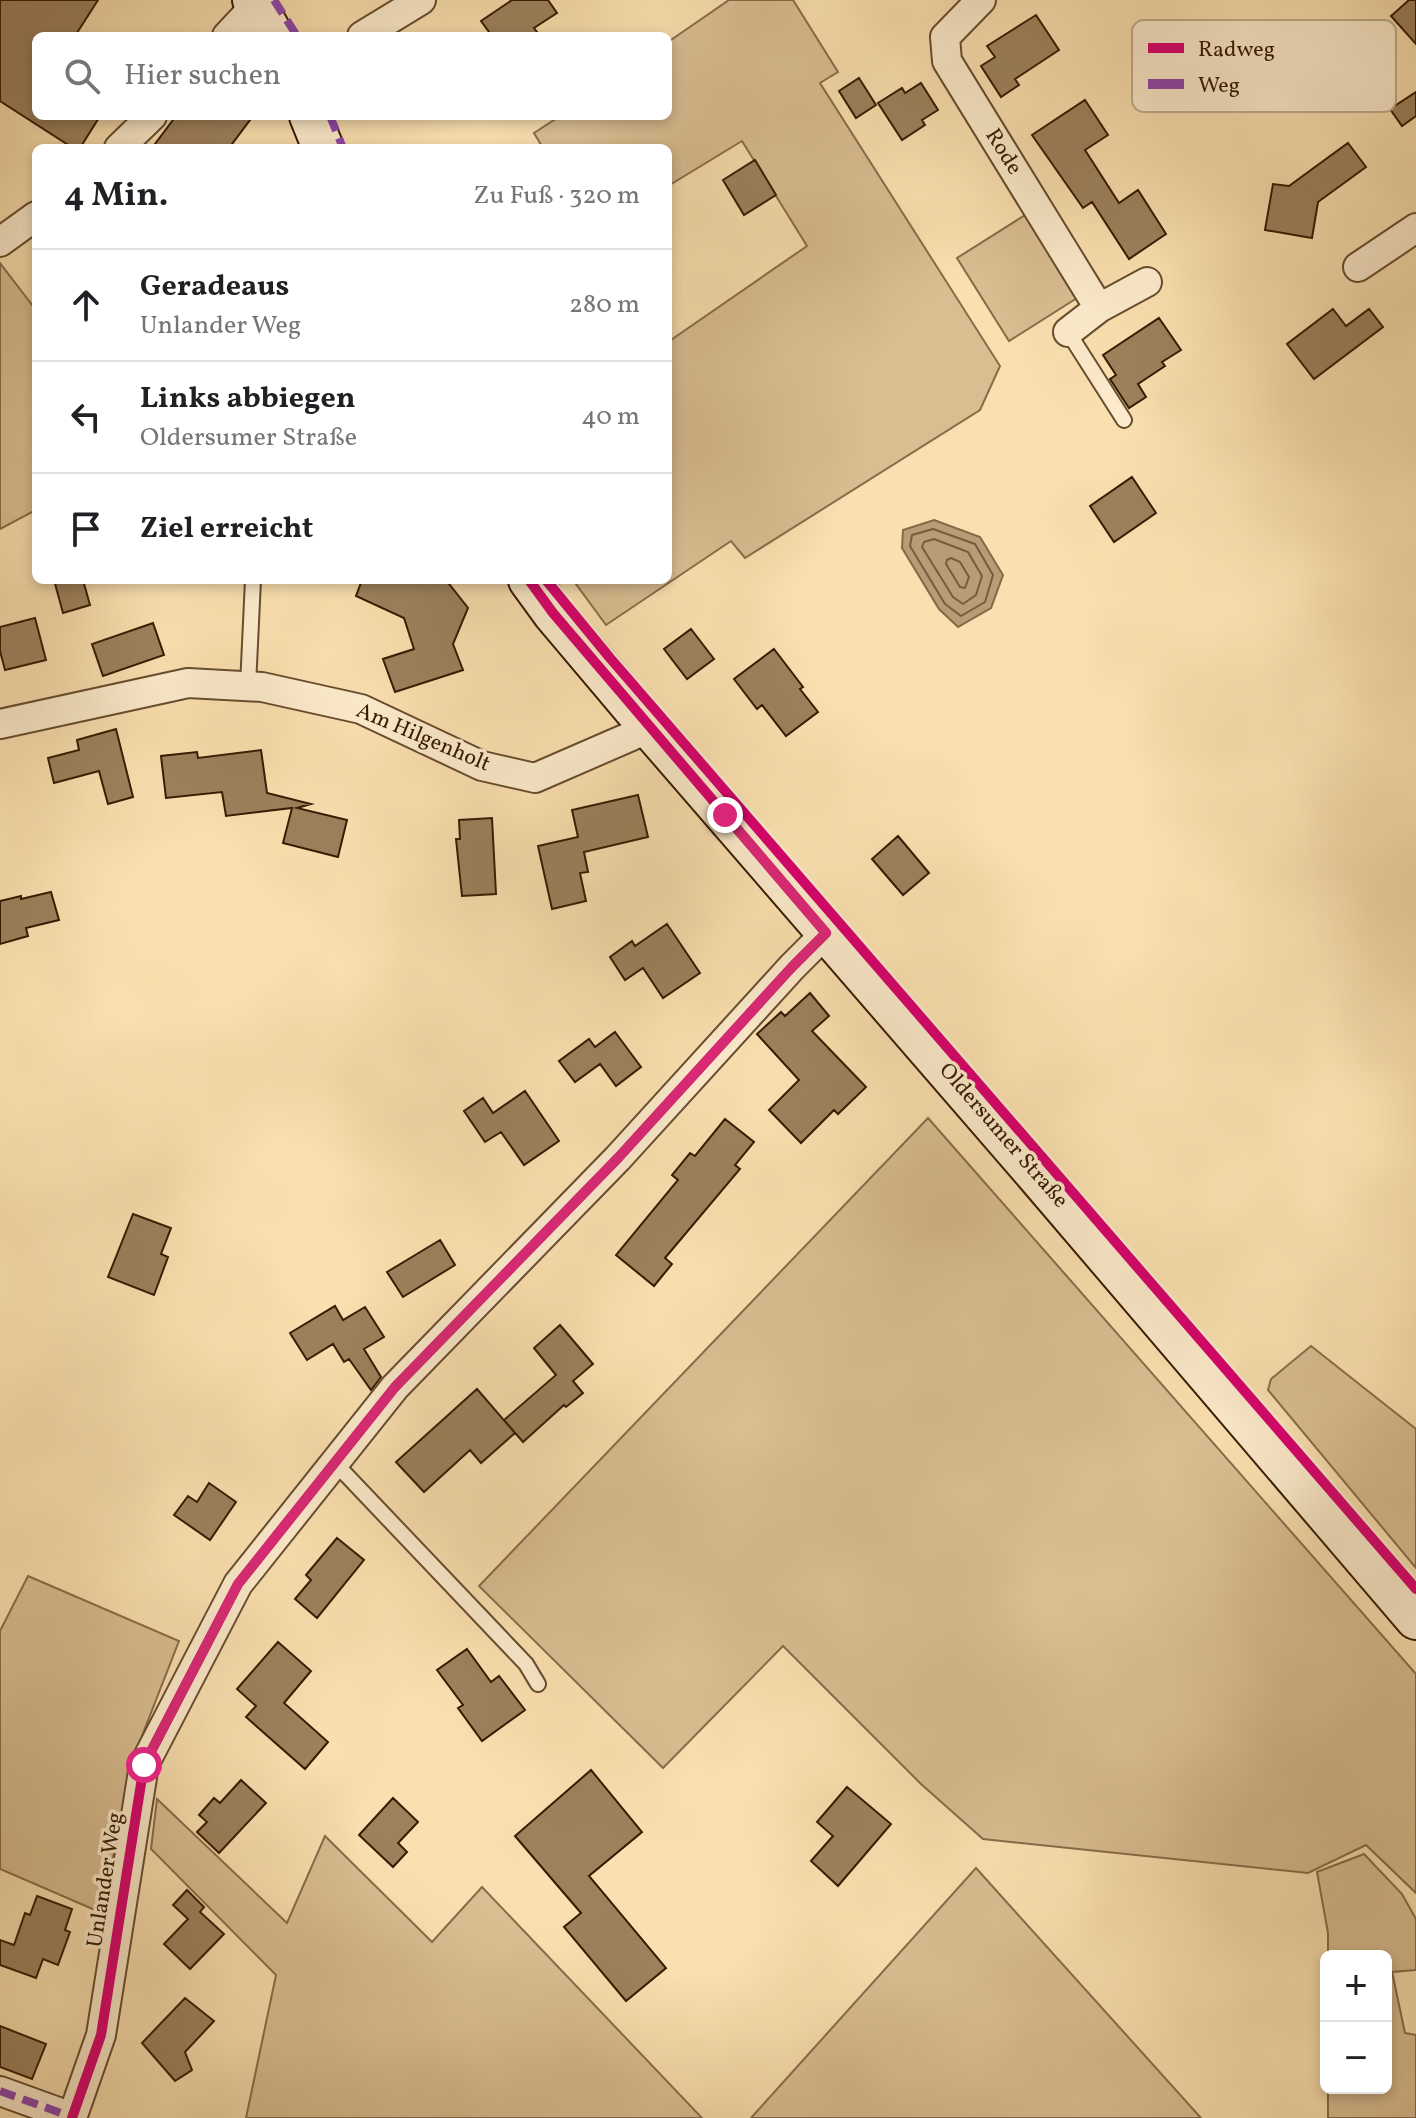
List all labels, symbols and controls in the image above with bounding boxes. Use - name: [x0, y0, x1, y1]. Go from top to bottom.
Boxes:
- legend: [1132, 20, 1396, 112]
- search box: [32, 32, 672, 120]
- text: Radweg: [1198, 35, 1275, 66]
- icon: search: [60, 54, 104, 98]
- text: Hier suchen: [124, 55, 281, 97]
- text: Weg: [1198, 71, 1240, 102]
- street label: Rode: [977, 123, 1029, 181]
- text: 4 Min.: [64, 173, 168, 220]
- text: Zu Fuß · 320 m: [473, 178, 640, 214]
- text: Geradeaus: [140, 266, 289, 308]
- icon: ahead: [64, 283, 108, 327]
- text: 280 m: [569, 287, 640, 323]
- text: Unlander Weg: [140, 308, 301, 344]
- text: Links abbiegen: [140, 378, 356, 420]
- icon: left: [64, 395, 108, 439]
- text: 40 m: [581, 399, 640, 435]
- text: Oldersumer Straße: [140, 420, 357, 456]
- icon: arrive: [64, 507, 108, 551]
- text: Ziel erreicht: [140, 508, 313, 550]
- street label: Am Hilgenholt: [351, 696, 495, 780]
- route end: [707, 797, 743, 833]
- street label: Oldersumer Straße: [931, 1057, 1075, 1215]
- route start: [126, 1747, 162, 1783]
- street label: Unlander Weg: [80, 1810, 132, 1950]
- map controls: [1320, 1950, 1392, 2094]
- button: +: [1320, 1950, 1392, 2022]
- button: −: [1320, 2022, 1392, 2094]

